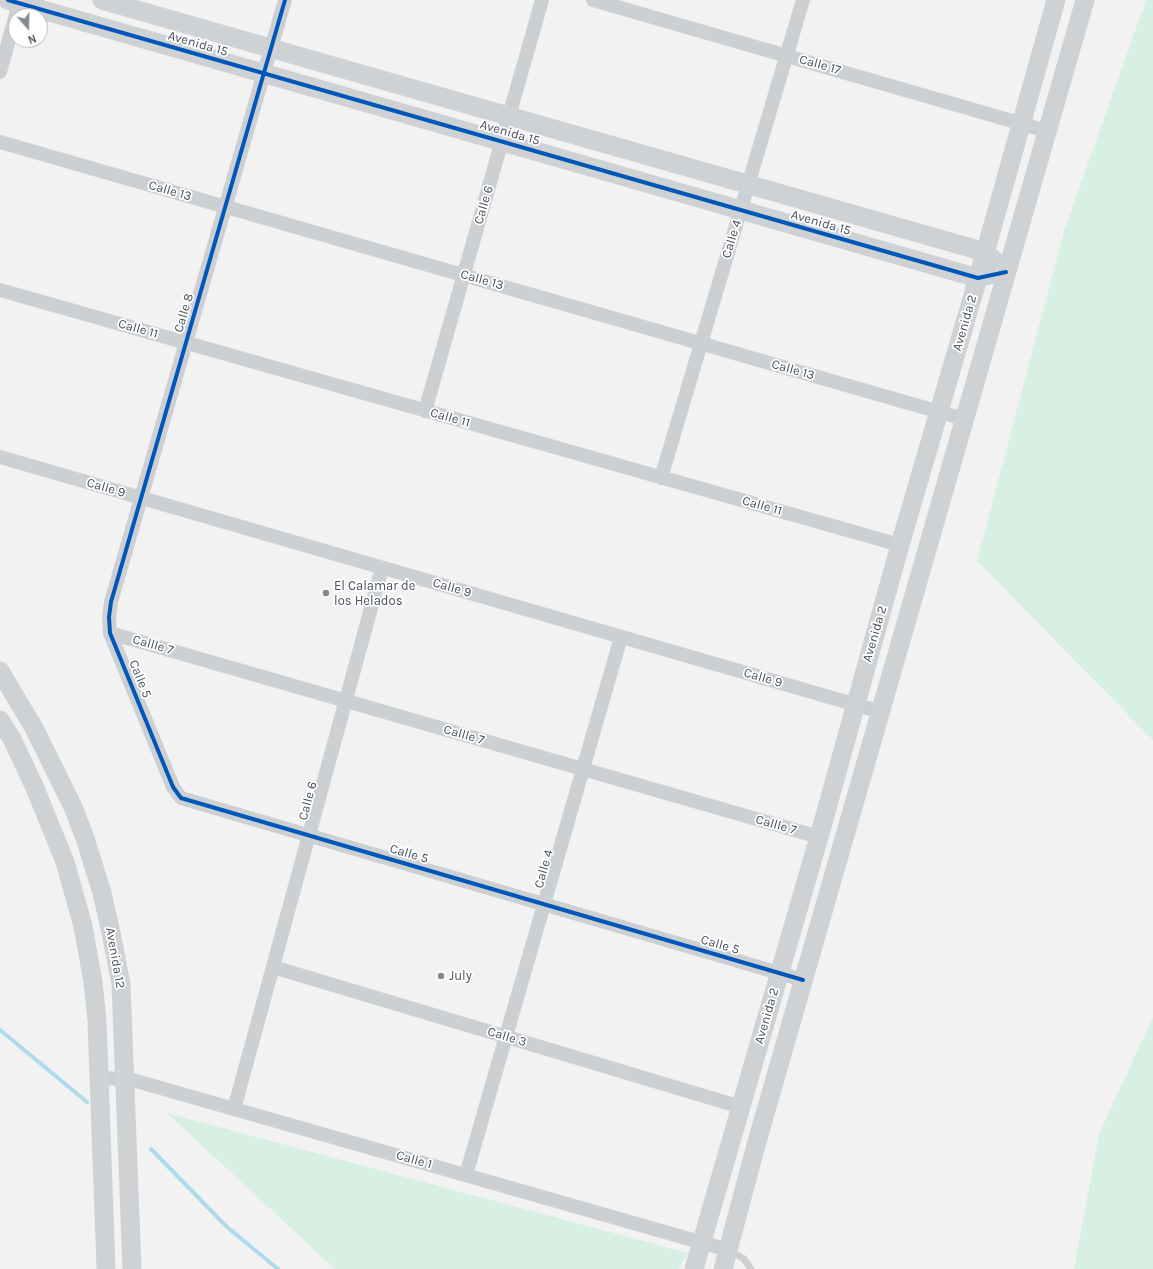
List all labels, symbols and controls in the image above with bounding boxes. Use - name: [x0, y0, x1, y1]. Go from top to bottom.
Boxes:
- north arrow: [8, 8, 48, 48]
- street label: Avenida 15: [166, 28, 230, 60]
- text: N: [26, 31, 38, 46]
- street label: Calle 17: [797, 52, 843, 78]
- street label: Avenida 15: [478, 117, 542, 149]
- street label: Calle 13: [147, 177, 193, 205]
- street label: Calle 6: [471, 184, 497, 226]
- street label: Avenida 15: [789, 207, 853, 239]
- street label: Calle 4: [719, 218, 745, 260]
- street label: Calle 13: [459, 266, 505, 294]
- street label: Calle 8: [171, 292, 197, 334]
- street label: Avenida 2: [950, 293, 980, 353]
- street label: Calle 11: [116, 316, 160, 342]
- street label: Calle 13: [770, 356, 816, 384]
- street label: Calle 11: [428, 405, 472, 431]
- street label: Calle 9: [85, 475, 127, 501]
- street label: Calle 11: [740, 493, 784, 519]
- street label: Calle 9: [431, 575, 473, 601]
- place label: El Calamar de los Helados: [334, 578, 415, 609]
- marker: El Calamar de los Helados: [321, 588, 331, 598]
- street label: Avenida 2: [860, 604, 890, 664]
- street label: Callle 7: [131, 632, 175, 658]
- street label: Calle 5: [125, 658, 155, 700]
- street label: Calle 9: [742, 665, 784, 691]
- street label: Callle 7: [442, 722, 486, 748]
- street label: Calle 6: [295, 780, 321, 822]
- street label: Callle 7: [754, 812, 798, 838]
- street label: Calle 5: [388, 841, 430, 867]
- street label: Calle 4: [531, 848, 557, 890]
- street label: Avenida 12: [102, 926, 128, 990]
- street label: Calle 5: [699, 932, 741, 958]
- place label: July: [449, 968, 472, 984]
- marker: July: [436, 971, 446, 981]
- street label: Avenida 2: [752, 986, 782, 1046]
- street label: Calle 3: [486, 1024, 528, 1050]
- street label: Calle 1: [394, 1147, 434, 1173]

